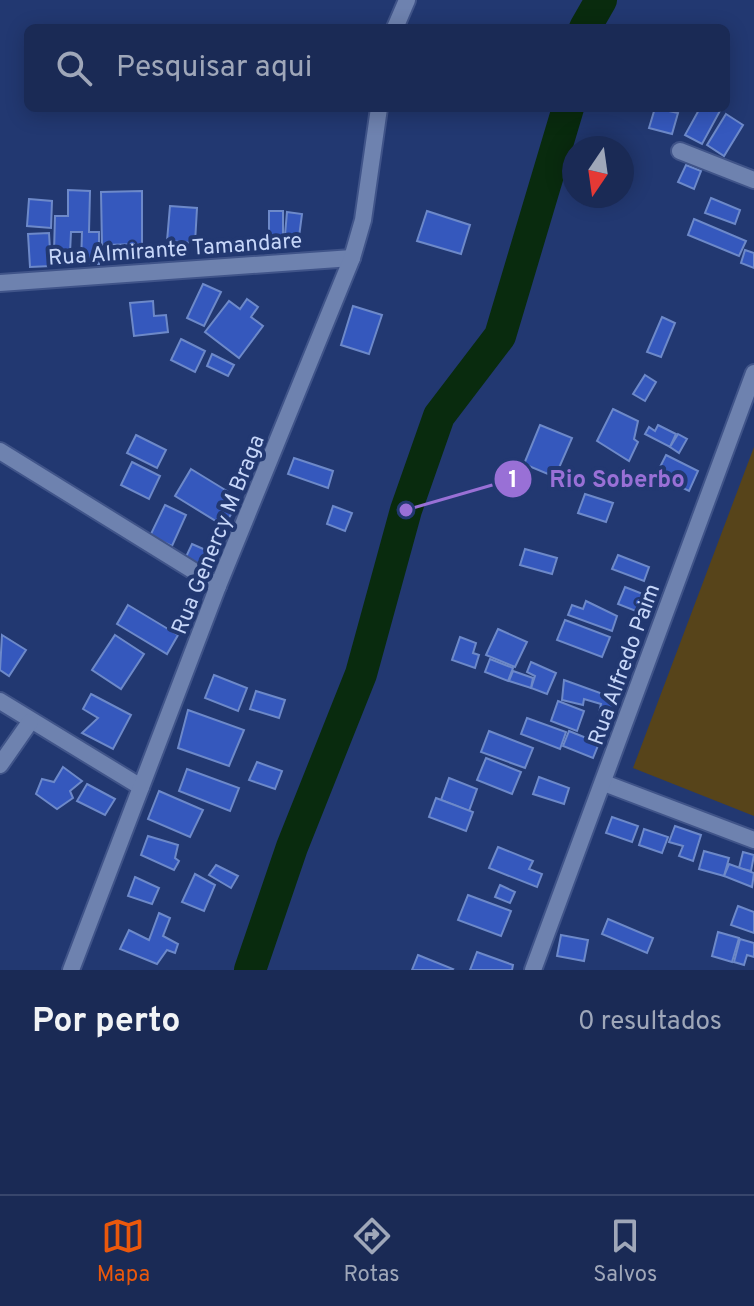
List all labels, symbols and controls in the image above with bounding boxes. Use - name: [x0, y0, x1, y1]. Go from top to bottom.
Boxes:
- search box: [24, 24, 730, 112]
- icon: search: [52, 46, 96, 90]
- text: Pesquisar aqui: [116, 50, 312, 87]
- north arrow: [562, 136, 634, 208]
- street label: Rua Almirante Tamandare: [47, 228, 303, 273]
- street label: Rua Genercy M Braga: [167, 431, 272, 639]
- callout: Rio Soberbo: [493, 455, 701, 503]
- text: 1: [508, 466, 518, 496]
- text: Rio Soberbo: [549, 466, 685, 496]
- street label: Rua Alfredo Paim: [584, 580, 667, 749]
- text: Por perto: [32, 1001, 181, 1044]
- text: 0 resultados: [578, 1006, 722, 1039]
- tab: Mapa: [97, 1214, 150, 1289]
- tab: Rotas: [344, 1214, 400, 1289]
- tab: Salvos: [593, 1214, 657, 1289]

